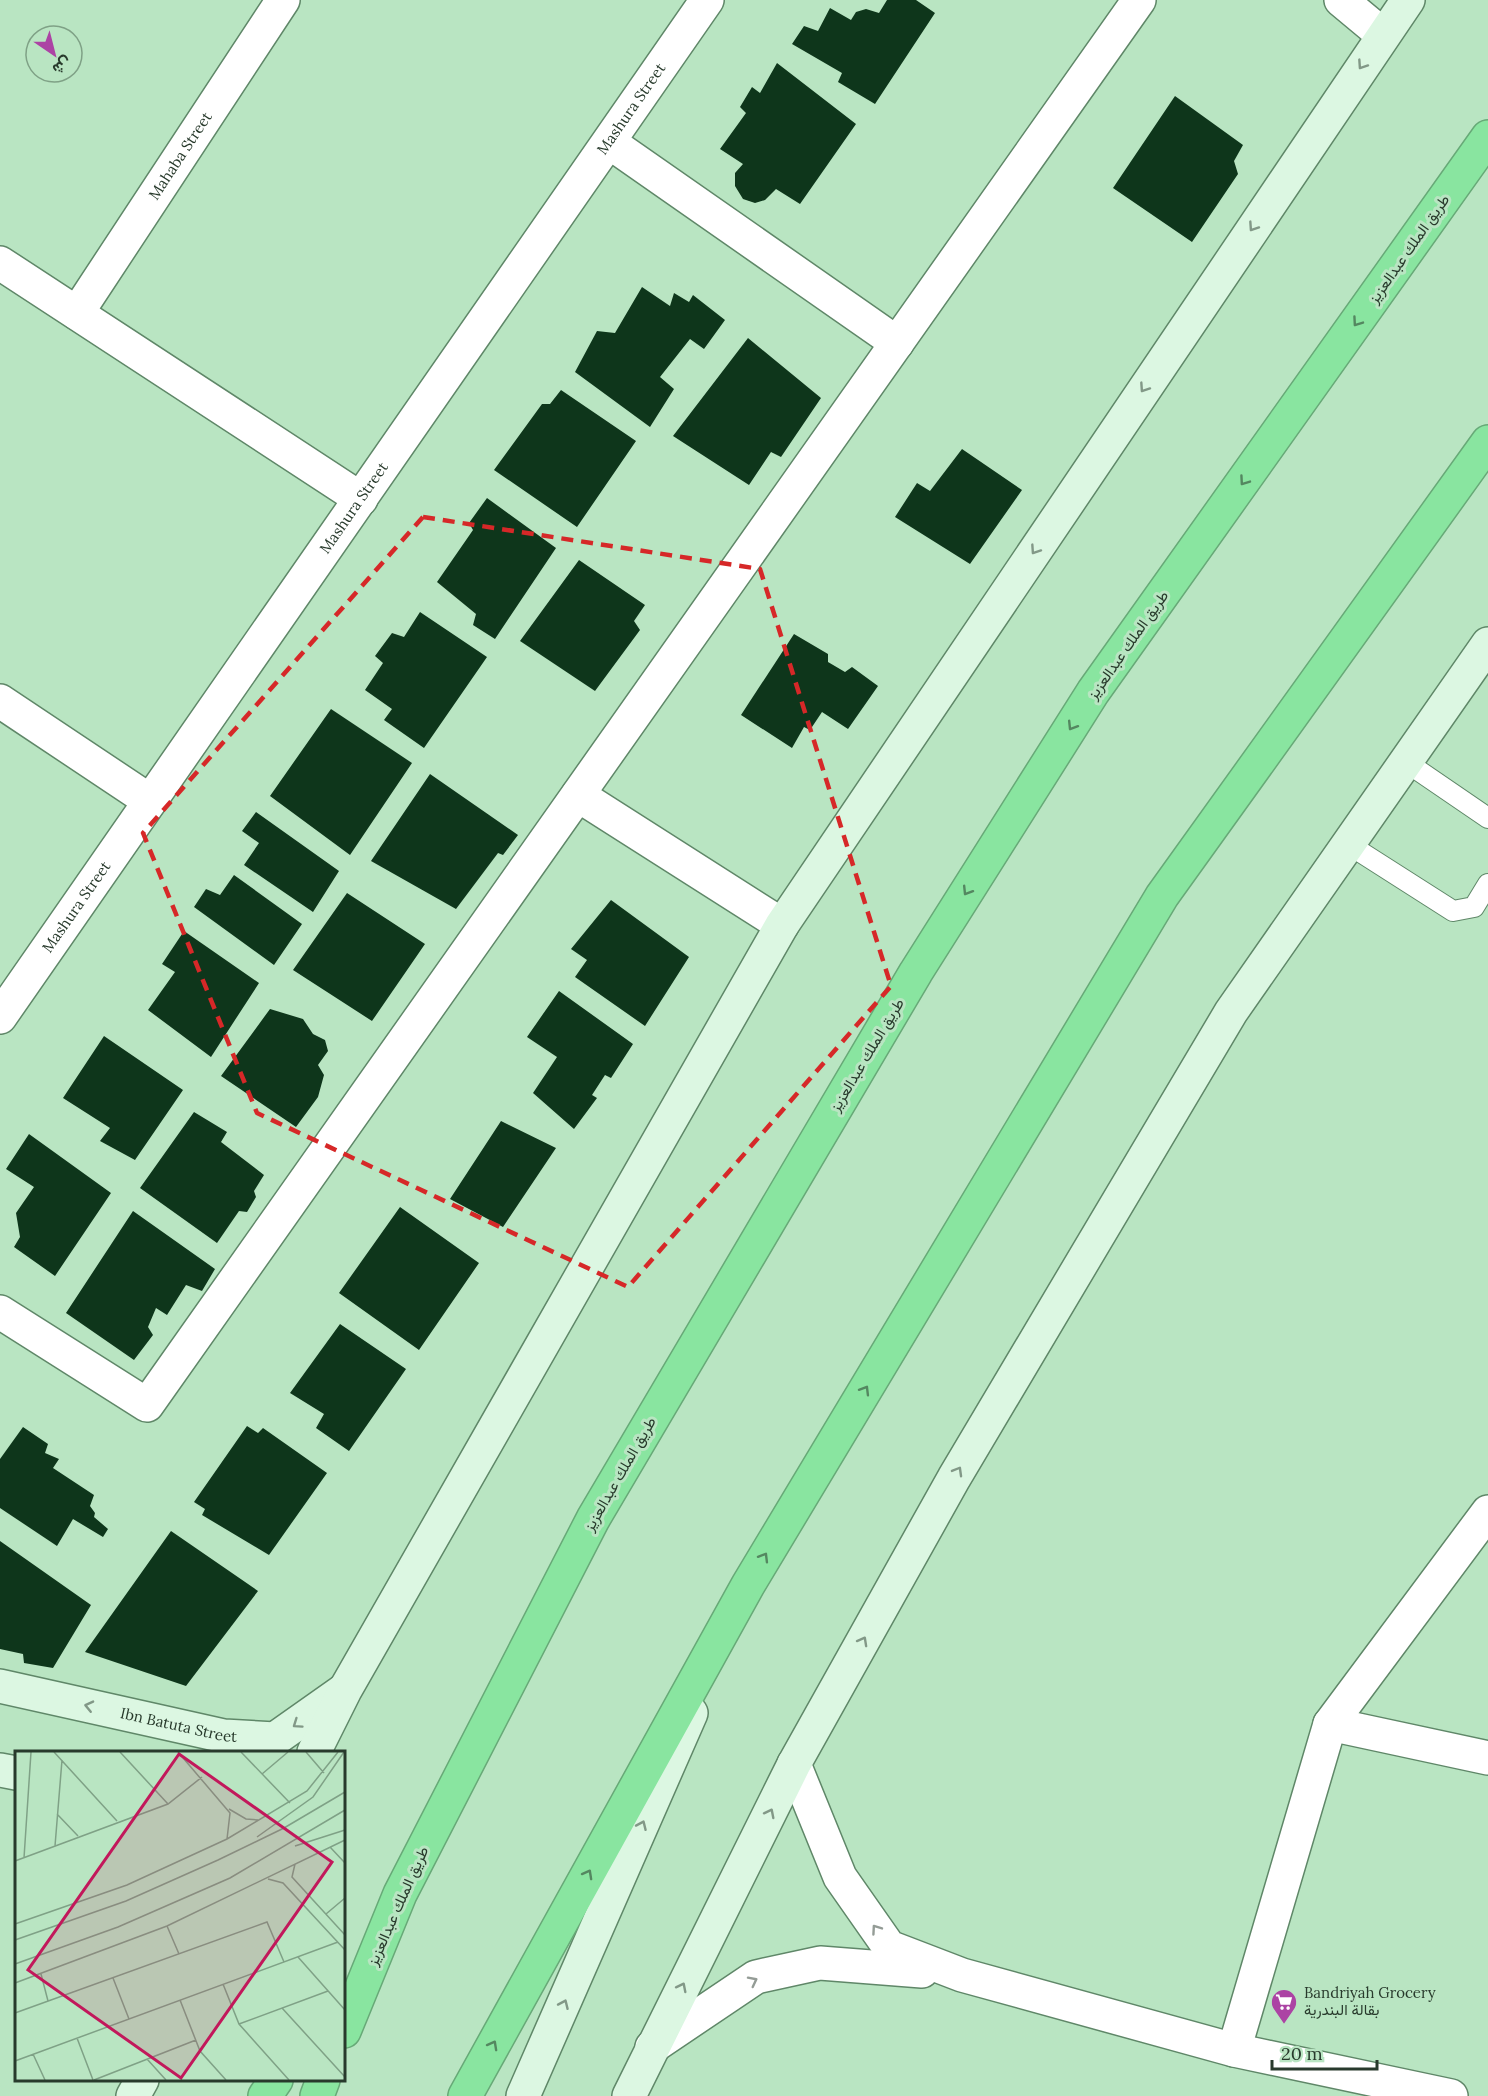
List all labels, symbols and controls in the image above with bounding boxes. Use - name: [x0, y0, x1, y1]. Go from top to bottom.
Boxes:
- north arrow: [24, 24, 84, 84]
- text: ش: [49, 53, 76, 80]
- street label: Mashura Street: [593, 59, 669, 158]
- one-way arrow: [1358, 59, 1370, 69]
- street label: Mahaba Street: [144, 108, 216, 203]
- street label: طريق الملك عبدالعزيز: [1363, 190, 1454, 308]
- one-way arrow: [1250, 220, 1261, 231]
- one-way arrow: [1353, 315, 1364, 326]
- one-way arrow: [1140, 382, 1151, 393]
- street label: Mashura Street: [315, 458, 392, 557]
- one-way arrow: [1240, 474, 1251, 485]
- one-way arrow: [1031, 543, 1042, 554]
- street label: طريق الملك عبدالعزيز: [1082, 586, 1173, 704]
- one-way arrow: [1067, 720, 1079, 730]
- street label: Mashura Street: [38, 857, 115, 956]
- one-way arrow: [963, 885, 975, 895]
- street label: طريق الملك عبدالعزيز: [825, 995, 909, 1116]
- one-way arrow: [858, 1386, 869, 1396]
- street label: طريق الملك عبدالعزيز: [579, 1413, 661, 1536]
- one-way arrow: [951, 1467, 963, 1477]
- one-way arrow: [757, 1553, 769, 1563]
- one-way arrow: [856, 1637, 867, 1648]
- one-way arrow: [84, 1700, 94, 1713]
- street label: Ibn Batuta Street: [119, 1703, 238, 1746]
- one-way arrow: [292, 1717, 303, 1728]
- inset map: [15, 1751, 345, 2081]
- one-way arrow: [763, 1808, 774, 1819]
- one-way arrow: [635, 1821, 647, 1832]
- street label: طريق الملك عبدالعزيز: [362, 1843, 433, 1970]
- one-way arrow: [581, 1870, 592, 1880]
- one-way arrow: [872, 1924, 883, 1935]
- one-way arrow: [747, 1976, 758, 1988]
- one-way arrow: [675, 1982, 687, 1993]
- place label: Bandriyah Grocery بقالة البندرية: [1304, 1983, 1436, 2019]
- supermarket icon: Bandriyah Grocery بقالة البندرية: [1269, 1987, 1299, 2025]
- one-way arrow: [556, 1999, 568, 2010]
- scale bar: [1272, 2033, 1377, 2071]
- one-way arrow: [486, 2040, 498, 2051]
- text: 20 m: [1281, 2042, 1323, 2065]

